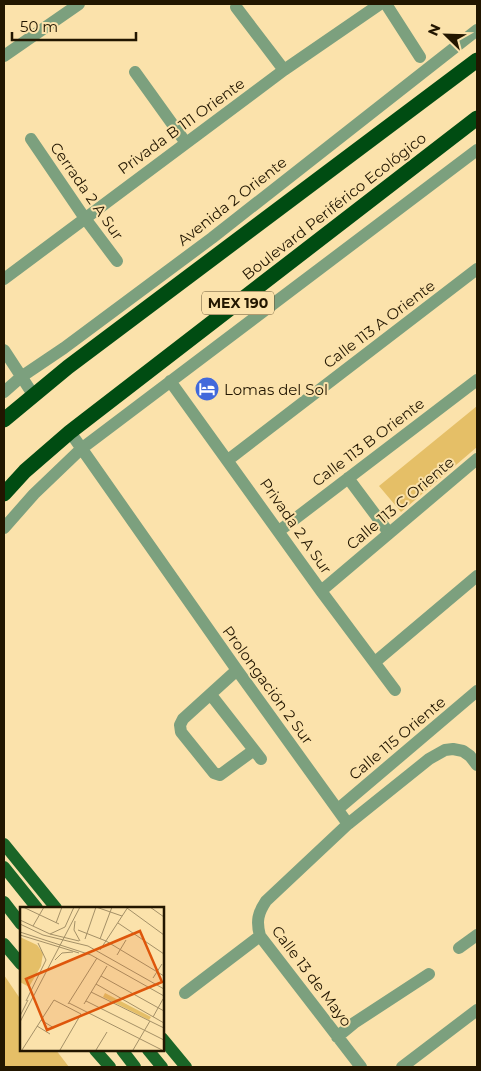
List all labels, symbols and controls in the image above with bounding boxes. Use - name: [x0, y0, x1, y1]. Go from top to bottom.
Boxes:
- scale bar: [12, 10, 136, 42]
- north arrow: [421, 10, 471, 60]
- text: 50 m: [20, 17, 58, 36]
- text: N: [424, 21, 445, 39]
- street label: Privada B 111 Oriente: [114, 74, 248, 178]
- street label: Boulevard Periférico Ecológico: [238, 128, 430, 284]
- street label: Cerrada 2 A Sur: [46, 138, 128, 244]
- street label: Avenida 2 Oriente: [174, 152, 290, 250]
- street label: Calle 113 A Oriente: [319, 276, 439, 372]
- road number: MEX 190: [202, 292, 274, 314]
- hotel icon: Lomas del Sol: [194, 376, 220, 402]
- place label: Lomas del Sol: [224, 380, 328, 399]
- street label: Calle 113 B Oriente: [308, 394, 428, 490]
- street label: Calle 113 C Oriente: [342, 452, 458, 554]
- street label: Privada 2 A Sur: [256, 474, 336, 578]
- street label: Prolongación 2 Sur: [219, 622, 317, 748]
- street label: Calle 115 Oriente: [345, 692, 449, 784]
- inset map: [20, 907, 164, 1051]
- street label: Calle 13 de Mayo: [268, 922, 356, 1030]

